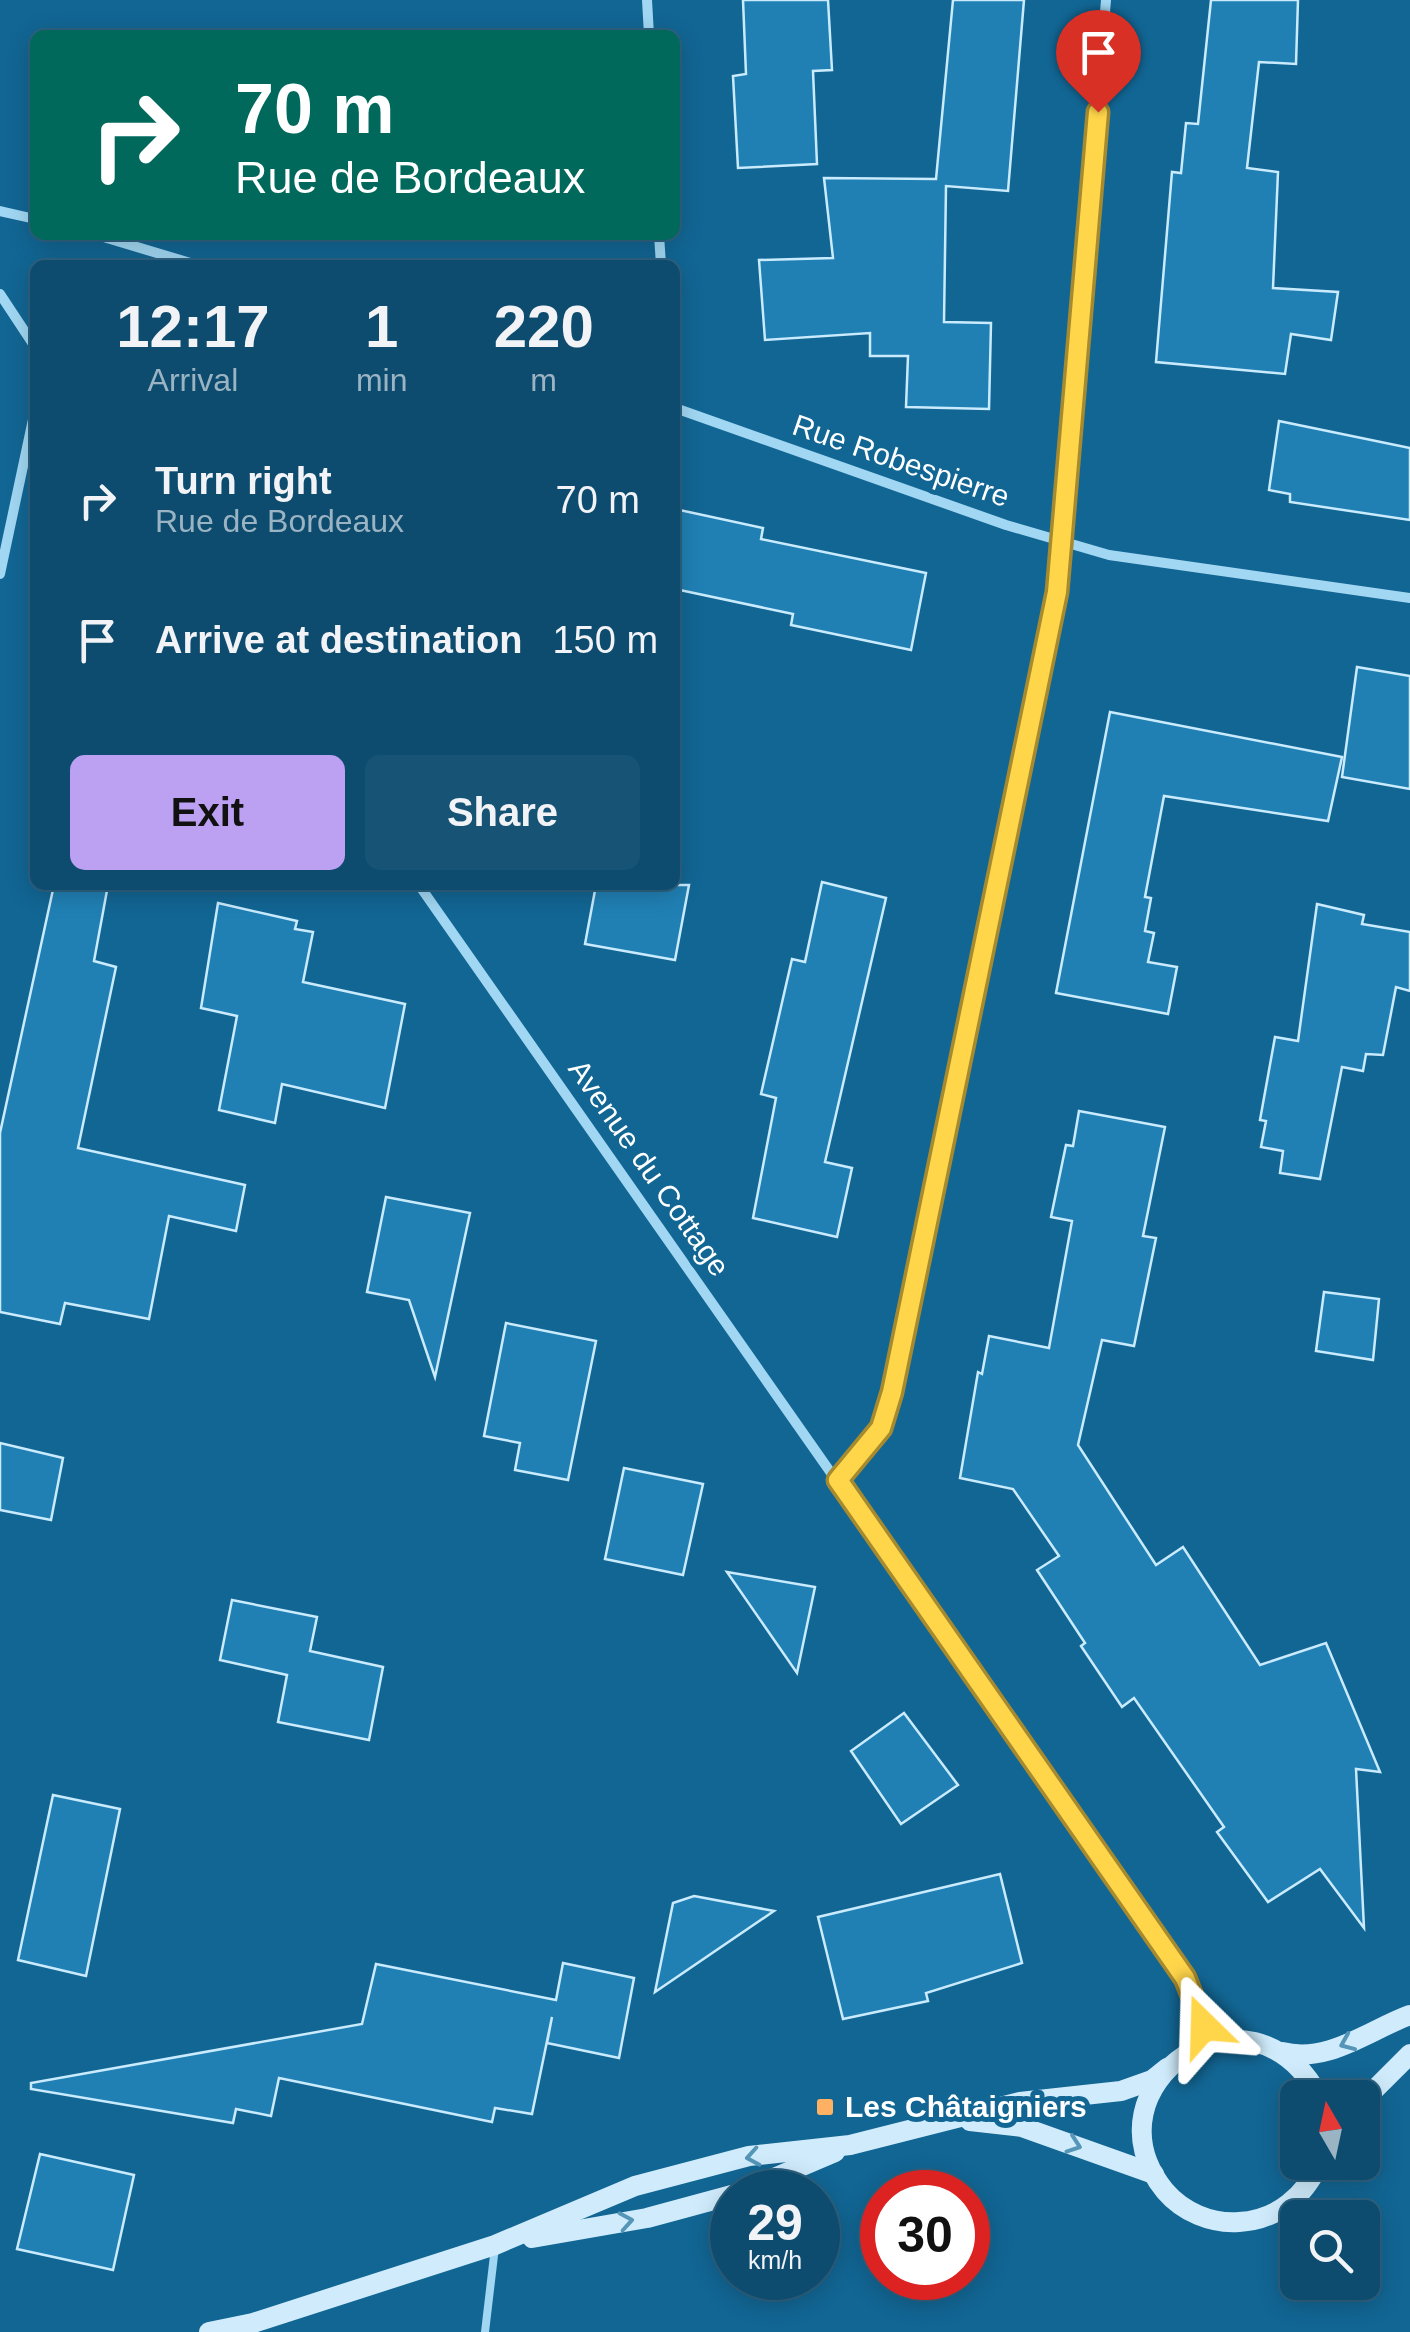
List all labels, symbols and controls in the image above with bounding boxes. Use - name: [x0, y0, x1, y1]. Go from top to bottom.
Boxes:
- pin: [1056, 10, 1141, 113]
- icon: arrive: [1071, 25, 1126, 80]
- icon: right: [70, 70, 200, 200]
- text: 70 m: [235, 70, 395, 148]
- text: Rue de Bordeaux: [235, 152, 585, 203]
- text: 12:17: [116, 293, 270, 360]
- text: 1: [365, 293, 398, 360]
- text: 220: [494, 293, 594, 360]
- text: Arrival: [148, 362, 238, 398]
- text: min: [356, 362, 407, 398]
- text: m: [530, 362, 557, 398]
- street label: Rue Robespierre: [789, 408, 1014, 513]
- text: Turn right: [155, 460, 332, 502]
- icon: right: [70, 473, 125, 528]
- text: 70 m: [556, 479, 640, 521]
- text: Rue de Bordeaux: [155, 503, 404, 539]
- icon: arrive: [70, 613, 125, 668]
- text: Arrive at destination: [155, 619, 522, 661]
- text: 150 m: [552, 619, 658, 661]
- button: Exit: [70, 755, 345, 870]
- button: Share: [365, 755, 640, 870]
- street label: Avenue du Cottage: [562, 1053, 736, 1282]
- position arrow: [1152, 1974, 1256, 2078]
- one-way arrow: [1339, 2031, 1357, 2051]
- north arrow: [1280, 2080, 1380, 2180]
- map controls: [1280, 2080, 1380, 2300]
- place label: Les Châtaigniers: [845, 2090, 1087, 2123]
- marker: Les Châtaigniers: [814, 2096, 836, 2118]
- one-way arrow: [1064, 2133, 1082, 2154]
- one-way arrow: [745, 2146, 761, 2167]
- speed limit sign: 30: [860, 2170, 990, 2300]
- text: 29: [747, 2195, 803, 2251]
- button: search: [1280, 2200, 1380, 2300]
- one-way arrow: [618, 2211, 634, 2232]
- text: km/h: [748, 2246, 802, 2274]

